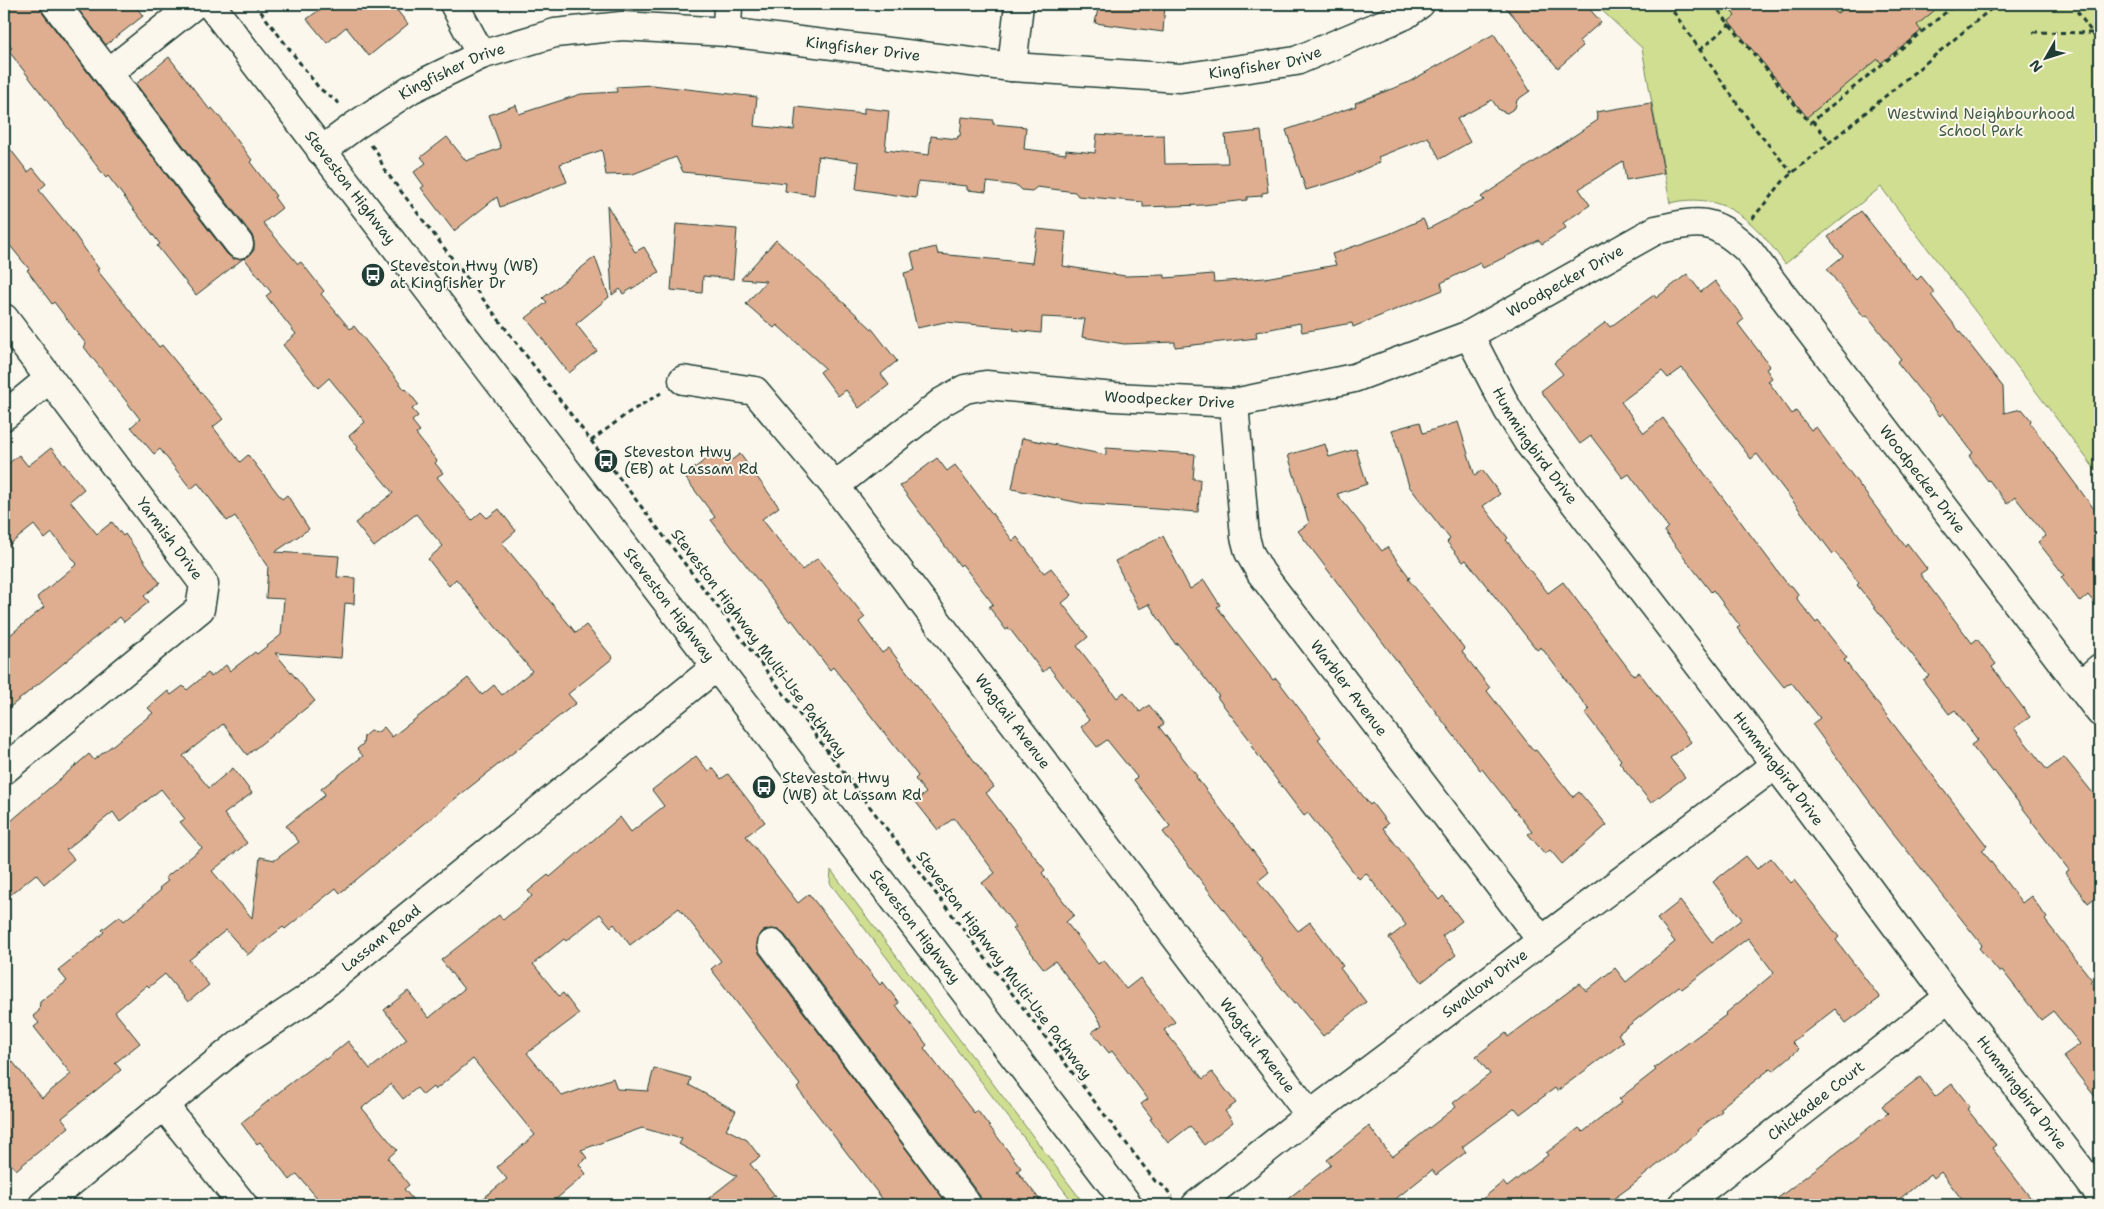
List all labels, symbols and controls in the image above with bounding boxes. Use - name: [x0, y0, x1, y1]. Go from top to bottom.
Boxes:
- street label: Kingfisher Drive: [805, 32, 921, 66]
- north arrow: [2022, 32, 2072, 82]
- street label: Kingfisher Drive: [395, 38, 507, 104]
- street label: Kingfisher Drive: [1207, 41, 1325, 84]
- text: N: [2025, 56, 2046, 76]
- park label: Westwind Neighbourhood School Park: [1887, 104, 2076, 141]
- street label: Steveston Highway: [300, 126, 400, 249]
- street label: Woodpecker Drive: [1503, 240, 1627, 322]
- place label: Steveston Hwy (WB) at Kingfisher Dr: [390, 256, 538, 293]
- bus stop icon: Steveston Hwy (WB) at Kingfisher Dr: [360, 262, 386, 288]
- street label: Hummingbird Drive: [1488, 384, 1582, 508]
- street label: Woodpecker Drive: [1103, 386, 1235, 413]
- street label: Woodpecker Drive: [1875, 421, 1970, 537]
- place label: Steveston Hwy (EB) at Lassam Rd: [624, 442, 759, 479]
- bus stop icon: Steveston Hwy (EB) at Lassam Rd: [593, 448, 619, 474]
- street label: Yarmish Drive: [132, 493, 207, 584]
- street label: Steveston Highway Multi-Use Pathway: [666, 525, 852, 761]
- street label: Steveston Highway: [619, 543, 719, 666]
- street label: Warbler Avenue: [1306, 636, 1392, 740]
- street label: Wagtail Avenue: [970, 670, 1055, 773]
- street label: Hummingbird Drive: [1729, 708, 1828, 830]
- place label: Steveston Hwy (WB) at Lassam Rd: [782, 768, 922, 805]
- bus stop icon: Steveston Hwy (WB) at Lassam Rd: [751, 774, 777, 800]
- street label: Steveston Highway Multi-Use Pathway: [911, 847, 1097, 1083]
- street label: Steveston Highway: [865, 865, 965, 988]
- street label: Lassam Road: [337, 900, 425, 977]
- street label: Swallow Drive: [1438, 945, 1532, 1022]
- street label: Wagtail Avenue: [1215, 994, 1300, 1097]
- street label: Hummingbird Drive: [1972, 1031, 2072, 1154]
- street label: Chickadee Court: [1763, 1057, 1869, 1145]

